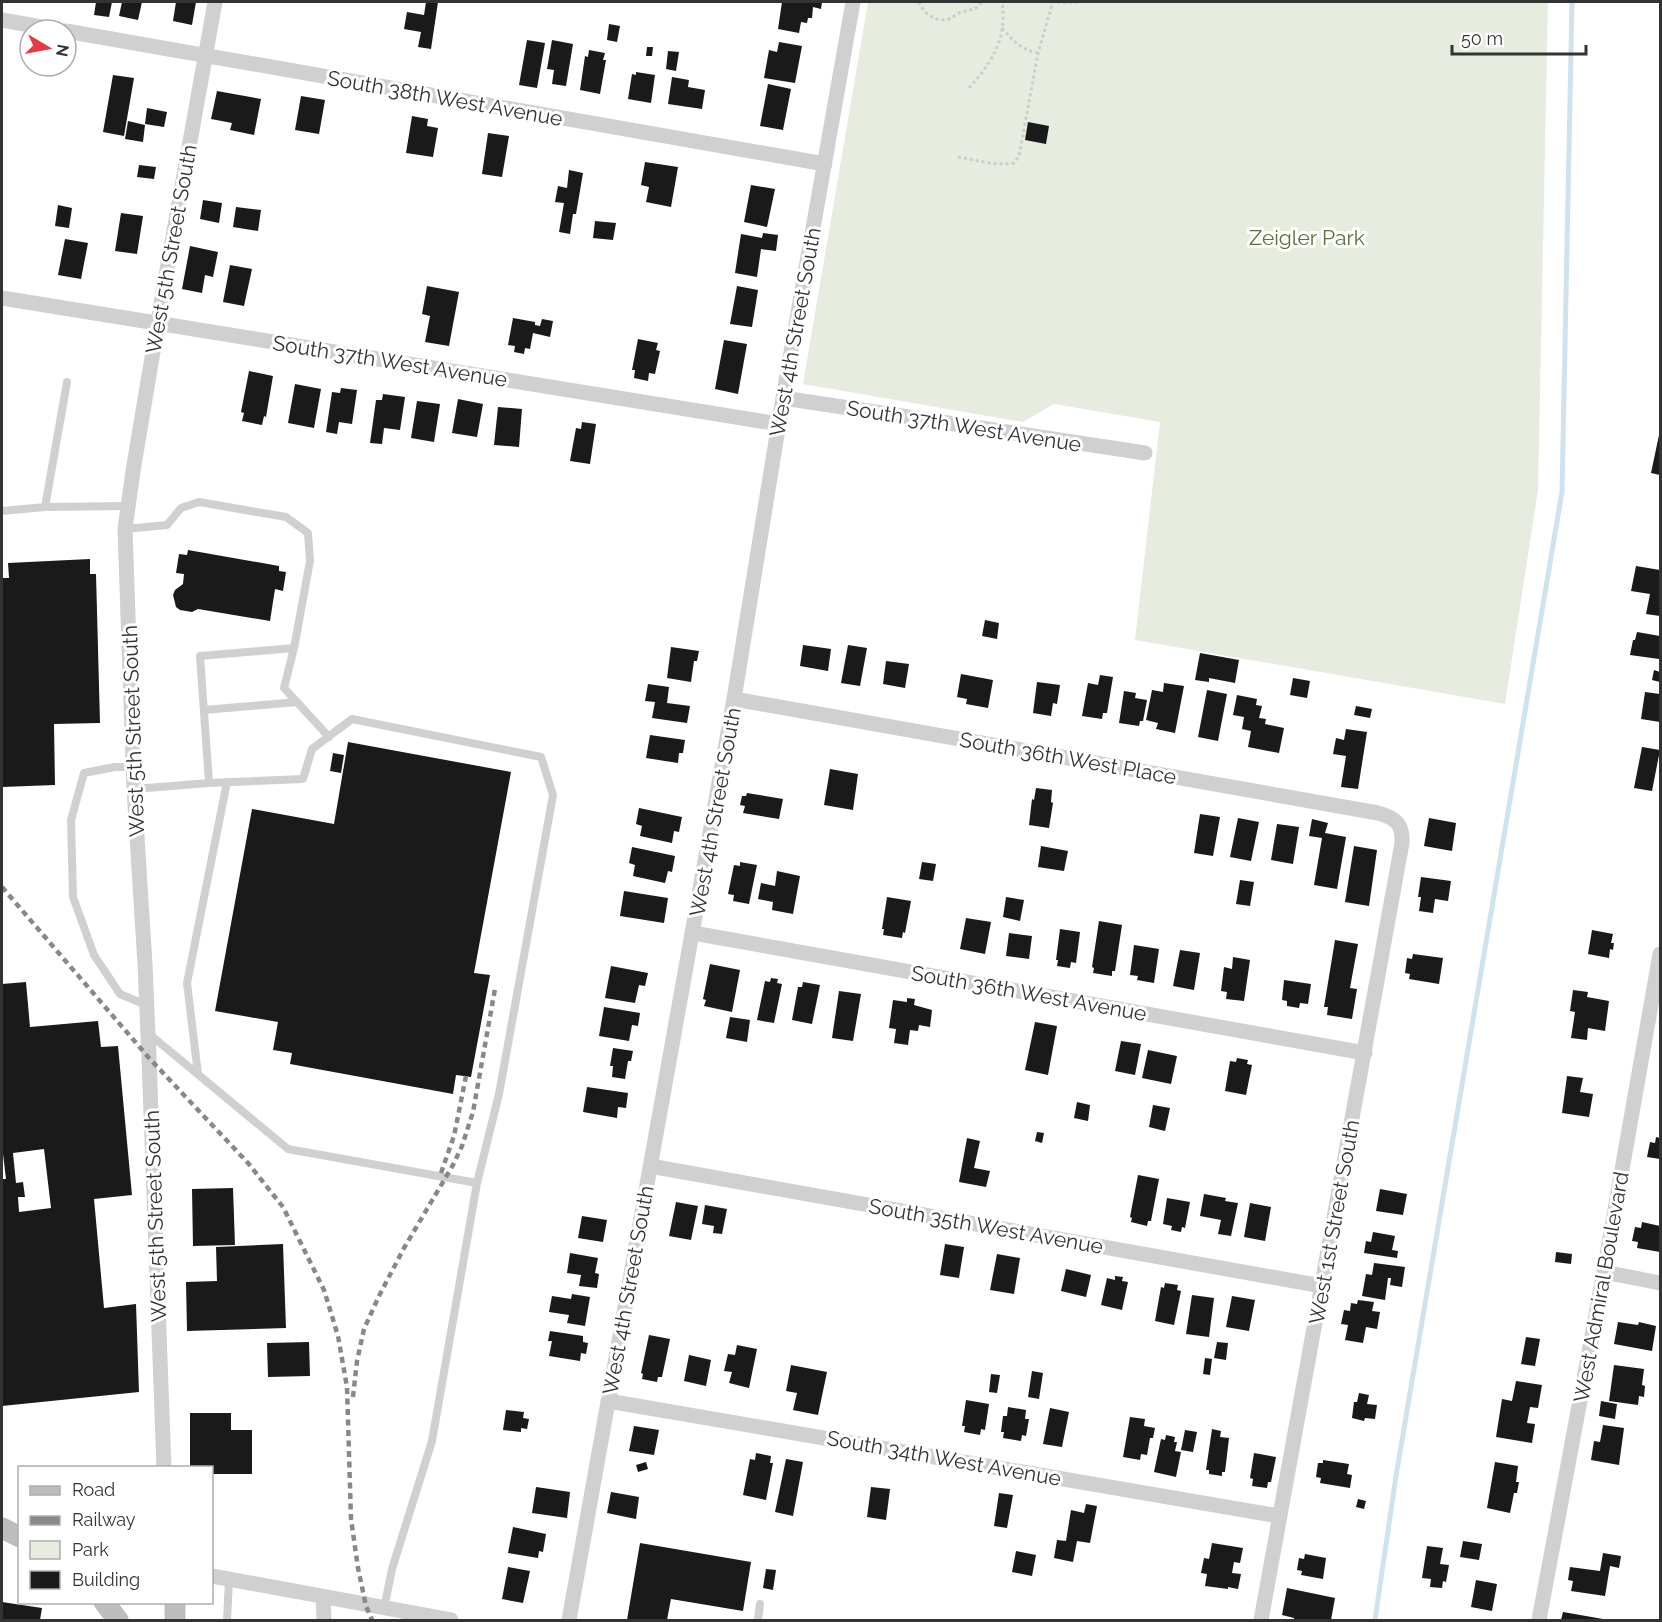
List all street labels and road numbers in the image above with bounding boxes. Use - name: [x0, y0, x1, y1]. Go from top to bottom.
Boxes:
- street label: South 38th West Avenue: [325, 65, 565, 131]
- street label: West 5th Street South: [140, 142, 202, 356]
- street label: West 4th Street South: [764, 225, 826, 439]
- street label: South 37th West Avenue: [271, 330, 509, 392]
- street label: South 37th West Avenue: [845, 395, 1083, 457]
- street label: West 5th Street South: [117, 625, 149, 837]
- street label: West 4th Street South: [684, 705, 746, 919]
- street label: South 36th West Place: [958, 727, 1178, 789]
- street label: South 36th West Avenue: [909, 960, 1149, 1026]
- street label: West 5th Street South: [139, 1110, 171, 1322]
- street label: West 1st Street South: [1304, 1118, 1364, 1326]
- street label: West Admiral Boulevard: [1568, 1170, 1634, 1404]
- street label: West 4th Street South: [597, 1183, 659, 1397]
- street label: South 35th West Avenue: [867, 1193, 1105, 1259]
- street label: South 34th West Avenue: [825, 1425, 1063, 1491]

